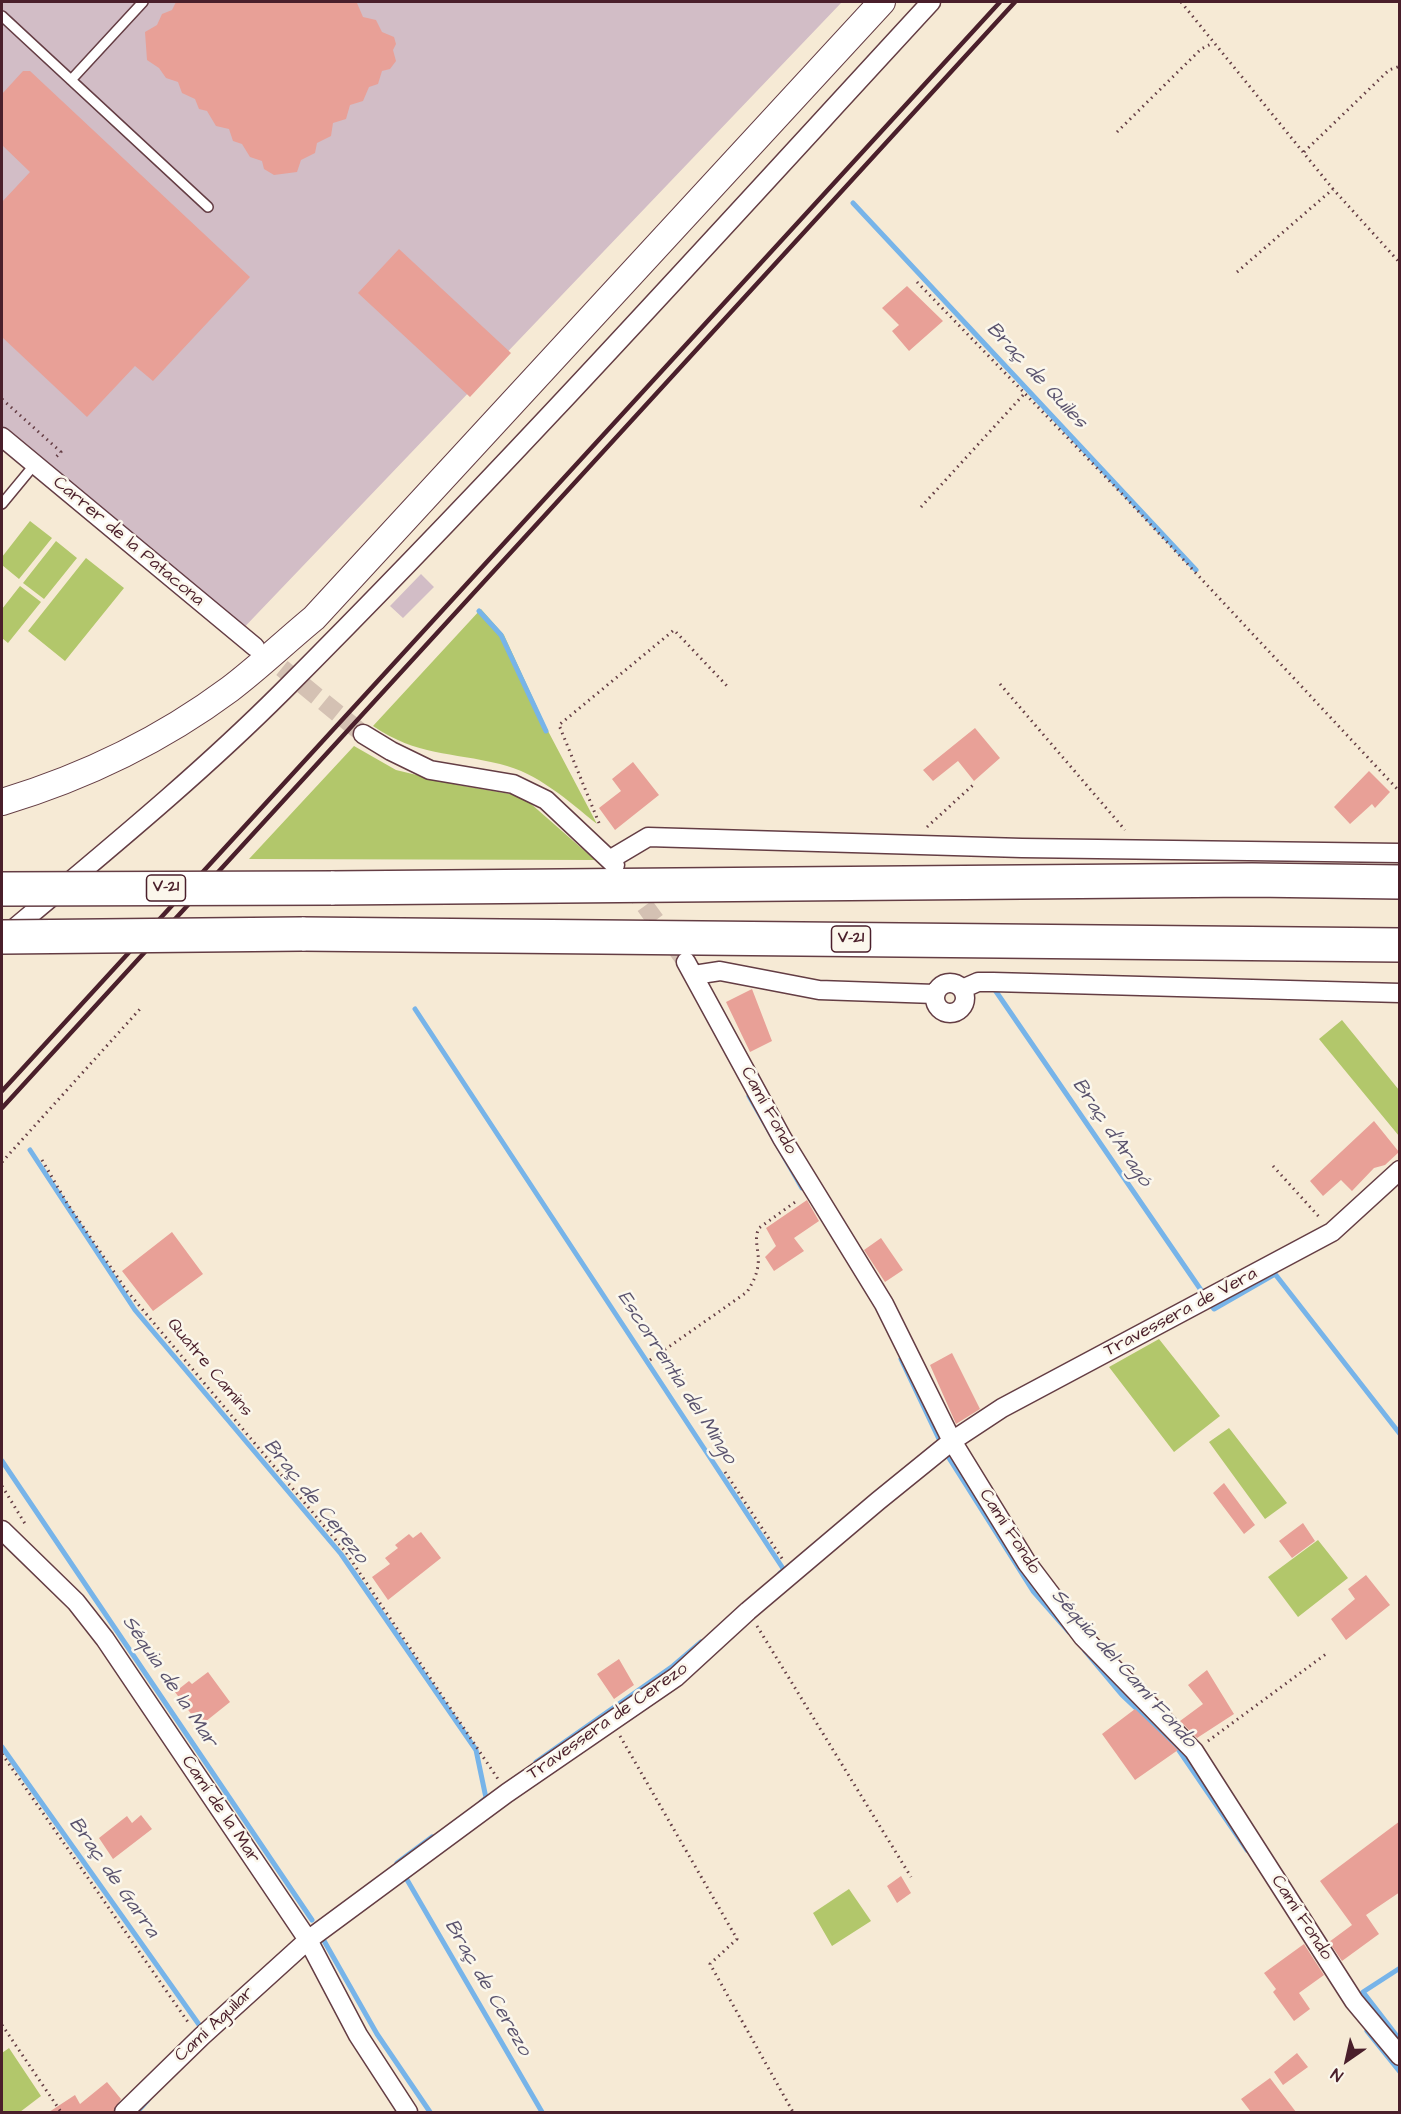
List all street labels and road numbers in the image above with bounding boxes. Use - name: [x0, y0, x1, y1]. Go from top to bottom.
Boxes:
- street label: Carrer de la Patacona: [48, 472, 208, 612]
- road number: V-21: [146, 875, 186, 901]
- road number: V-21: [832, 926, 870, 952]
- street label: Camí Fondo: [735, 1063, 801, 1159]
- street label: Travessera de Vera: [1101, 1264, 1261, 1362]
- street label: Quatre Camins: [162, 1314, 256, 1422]
- street label: Camí Fondo: [974, 1486, 1044, 1578]
- street label: Travessera de Cerezo: [524, 1658, 692, 1786]
- street label: Camí de la Mar: [176, 1752, 264, 1868]
- street label: Camí Fondo: [1266, 1872, 1336, 1964]
- street label: Camí Aguilar: [171, 1983, 259, 2067]

